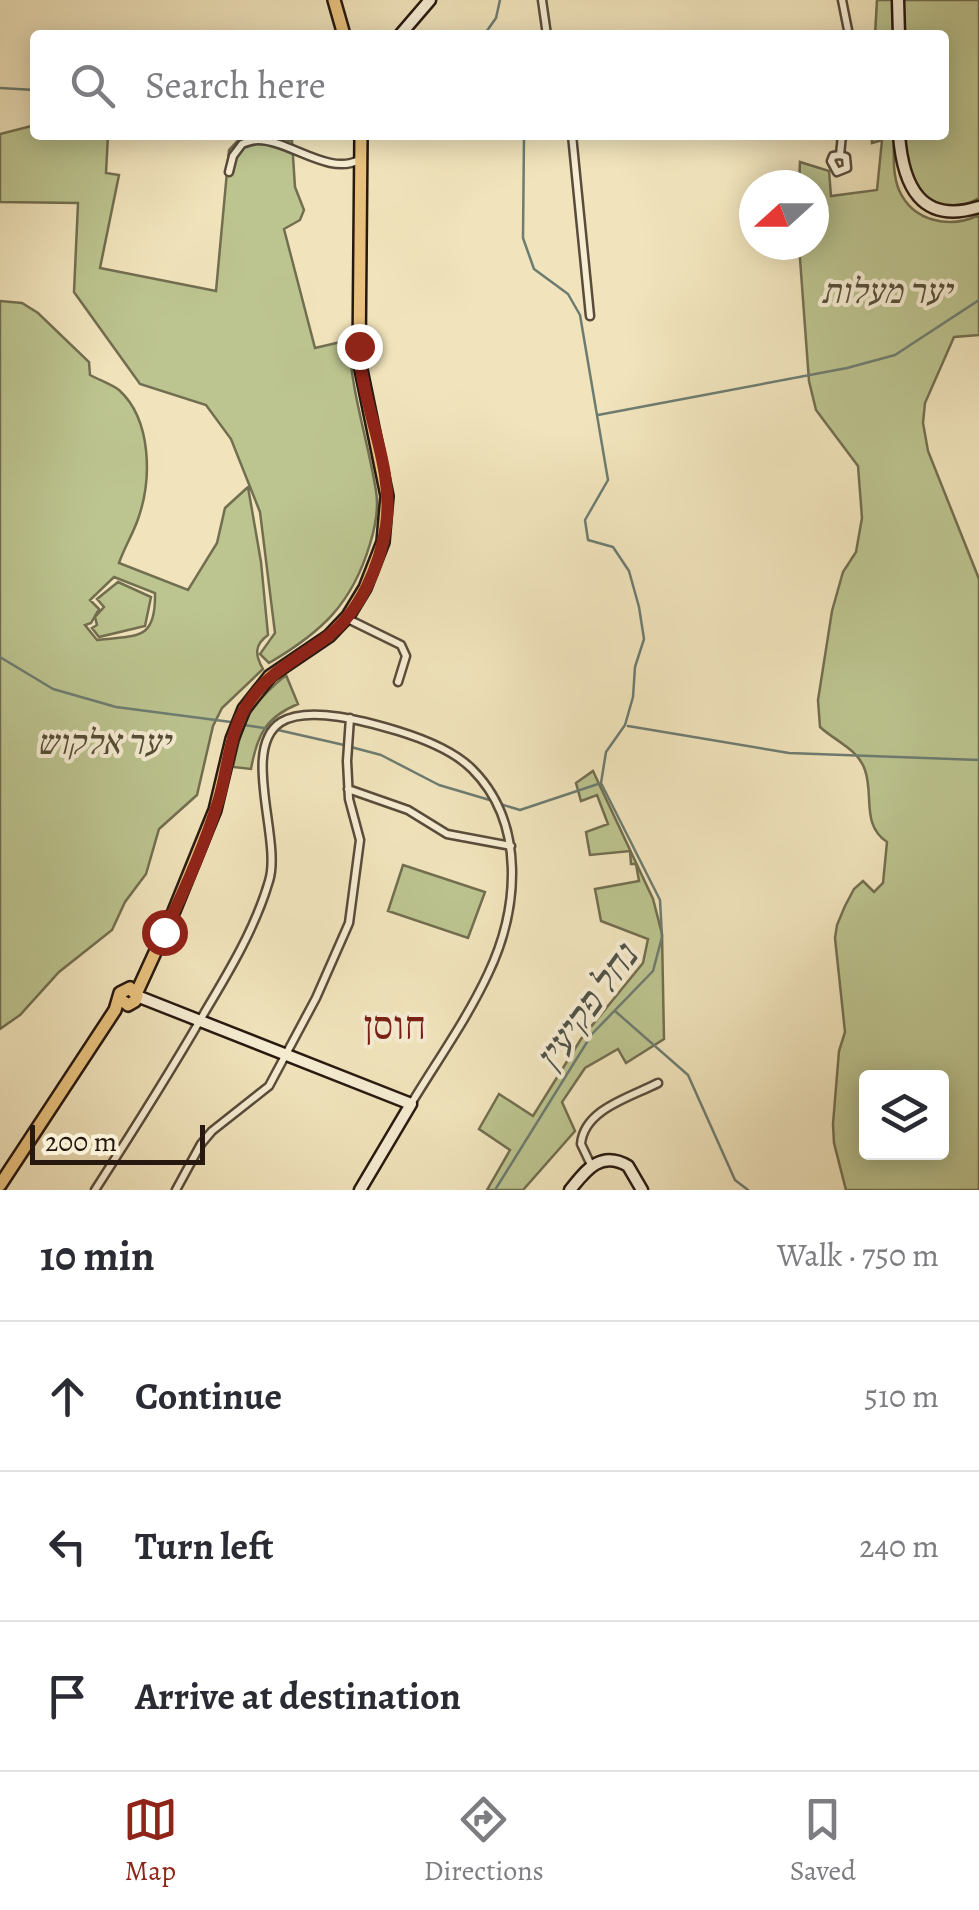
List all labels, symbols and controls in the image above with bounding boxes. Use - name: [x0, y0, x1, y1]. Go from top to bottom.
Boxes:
- search box: [30, 30, 949, 140]
- icon: search: [65, 58, 120, 113]
- text: Search here: [145, 59, 326, 111]
- north arrow: [739, 170, 829, 260]
- park label: יער מעלות: [821, 267, 954, 315]
- route end: [337, 324, 383, 370]
- park label: יער אלקוש: [37, 718, 173, 766]
- route start: [142, 910, 188, 956]
- water label: נחל פקיעין: [523, 932, 651, 1081]
- district label: חוסן: [364, 998, 426, 1053]
- map controls: [859, 1070, 949, 1160]
- button: layers: [859, 1070, 949, 1160]
- scale bar: [30, 1120, 205, 1164]
- text: 200 m: [45, 1123, 117, 1161]
- text: 10 min: [40, 1227, 155, 1284]
- text: Walk · 750 m: [777, 1233, 939, 1277]
- icon: ahead: [40, 1369, 95, 1424]
- text: Continue: [135, 1370, 282, 1422]
- text: 510 m: [864, 1374, 939, 1418]
- icon: left: [40, 1519, 95, 1574]
- text: Turn left: [135, 1520, 274, 1572]
- text: 240 m: [859, 1524, 939, 1568]
- icon: arrive: [40, 1669, 95, 1724]
- text: Arrive at destination: [135, 1670, 461, 1722]
- tab: Map: [123, 1792, 178, 1890]
- tab: Directions: [424, 1792, 544, 1890]
- tab: Saved: [790, 1792, 856, 1890]

